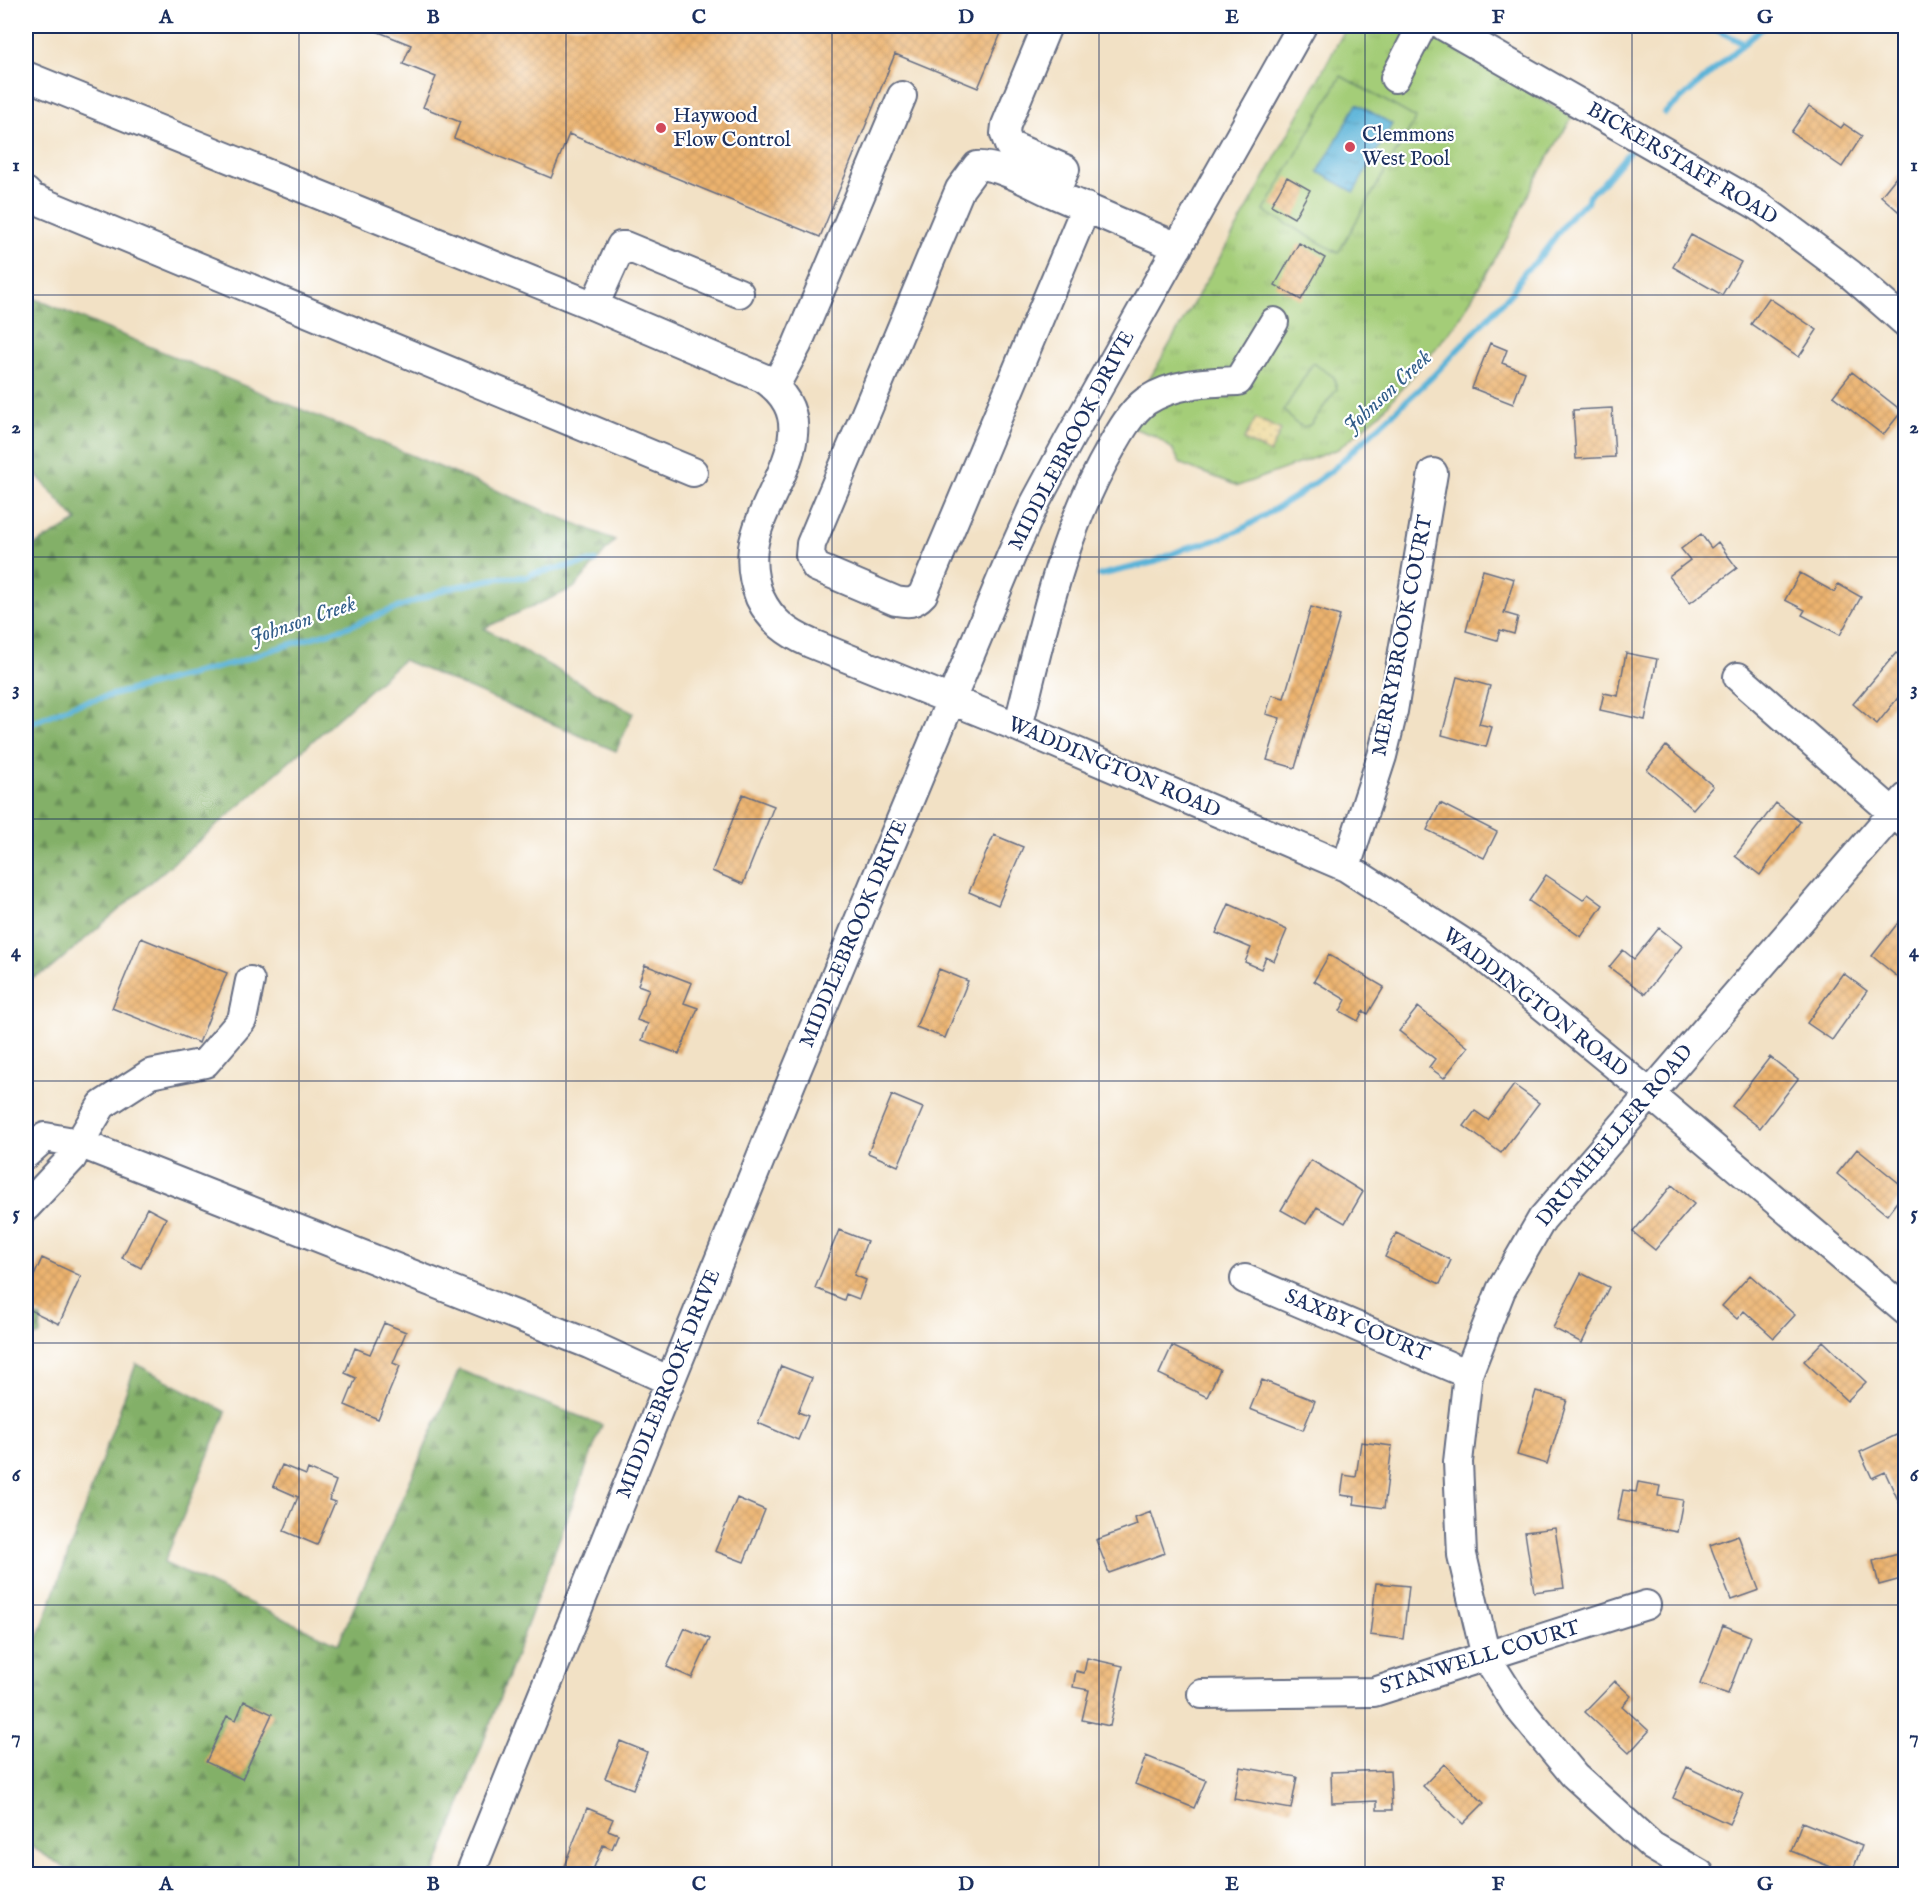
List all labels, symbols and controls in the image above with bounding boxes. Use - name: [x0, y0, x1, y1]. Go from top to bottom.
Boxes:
- text: A: [158, 5, 174, 30]
- text: B: [426, 5, 440, 30]
- text: C: [692, 5, 706, 30]
- text: D: [958, 5, 974, 30]
- text: E: [1225, 5, 1239, 30]
- text: F: [1492, 5, 1505, 30]
- text: G: [1757, 5, 1774, 30]
- street label: BICKERSTAFF ROAD: [1582, 96, 1782, 232]
- place label: Haywood Flow Control: [673, 103, 791, 154]
- marker: Haywood Flow Control: [654, 121, 668, 135]
- place label: Clemmons West Pool: [1362, 122, 1454, 173]
- marker: Clemmons West Pool: [1343, 140, 1357, 154]
- text: 1: [12, 153, 20, 178]
- text: 1: [1910, 153, 1918, 178]
- street label: MIDDLEBROOK DRIVE: [1003, 327, 1141, 555]
- water label: Johnson Creek: [1338, 344, 1438, 440]
- text: 2: [11, 415, 21, 440]
- text: 2: [1909, 415, 1919, 440]
- street label: MERRYBROOK COURT: [1366, 513, 1440, 759]
- water label: Johnson Creek: [246, 590, 360, 652]
- text: 3: [12, 677, 20, 702]
- text: 3: [1910, 677, 1918, 702]
- street label: WADDINGTON ROAD: [1004, 711, 1224, 825]
- street label: MIDDLEBROOK DRIVE: [794, 816, 914, 1052]
- street label: WADDINGTON ROAD: [1437, 922, 1633, 1084]
- text: 4: [11, 939, 22, 964]
- text: 4: [1909, 939, 1920, 964]
- street label: DRUMHELLER ROAD: [1531, 1039, 1699, 1233]
- text: 5: [12, 1201, 20, 1226]
- text: 5: [1910, 1201, 1918, 1226]
- street label: MIDDLEBROOK DRIVE: [611, 1265, 727, 1503]
- street label: SAXBY COURT: [1280, 1283, 1434, 1369]
- text: 6: [12, 1463, 22, 1488]
- text: 6: [1910, 1463, 1920, 1488]
- street label: STANWELL COURT: [1377, 1615, 1584, 1701]
- text: 7: [11, 1725, 21, 1750]
- text: 7: [1909, 1725, 1919, 1750]
- text: A: [158, 1872, 174, 1897]
- text: B: [426, 1872, 440, 1897]
- text: C: [692, 1872, 706, 1897]
- text: D: [958, 1872, 974, 1897]
- text: E: [1225, 1872, 1239, 1897]
- text: F: [1492, 1872, 1505, 1897]
- text: G: [1757, 1872, 1774, 1897]

